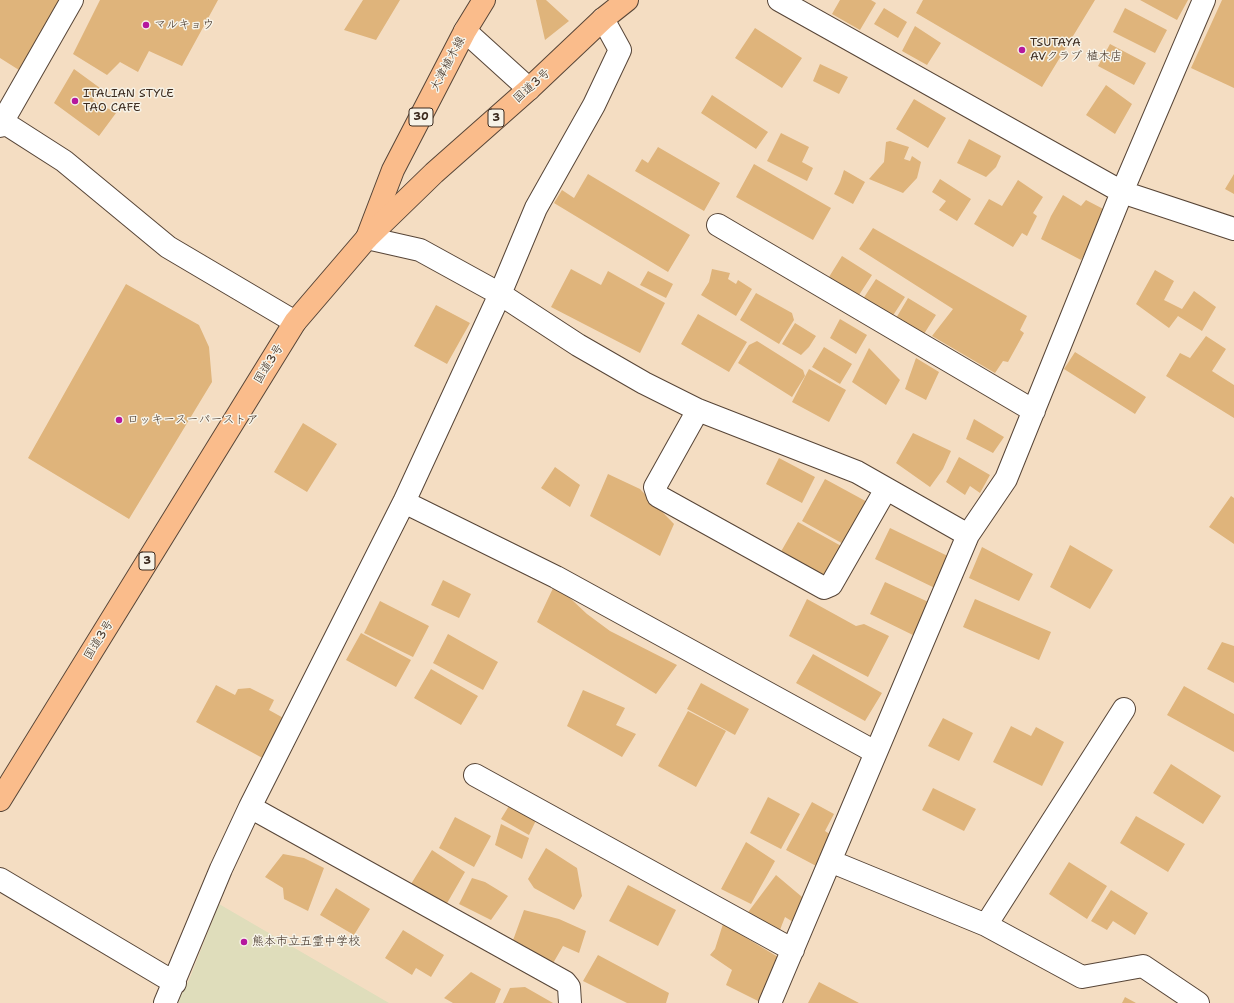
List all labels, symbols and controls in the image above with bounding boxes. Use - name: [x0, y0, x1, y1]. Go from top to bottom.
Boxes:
- place label: マルキョウ: [154, 18, 214, 32]
- marker: マルキョウ: [141, 20, 151, 30]
- street label: 大津植木線: [428, 34, 468, 94]
- place label: TSUTAYA AVクラブ 植木店: [1030, 36, 1122, 64]
- marker: TSUTAYA AVクラブ 植木店: [1017, 45, 1027, 55]
- street label: 国道3号: [511, 66, 553, 106]
- place label: ITALIAN STYLE TAO CAFE: [83, 87, 174, 115]
- marker: ITALIAN STYLE TAO CAFE: [70, 96, 80, 106]
- road number: 30: [409, 108, 433, 126]
- road number: 3: [488, 109, 504, 127]
- street label: 国道3号: [251, 341, 287, 387]
- place label: ロッキースーパーストア: [127, 413, 259, 427]
- marker: ロッキースーパーストア: [114, 415, 124, 425]
- road number: 3: [139, 552, 155, 570]
- street label: 国道3号: [81, 617, 117, 663]
- place label: 熊本市立五霊中学校: [252, 935, 360, 949]
- marker: 熊本市立五霊中学校: [239, 937, 249, 947]

